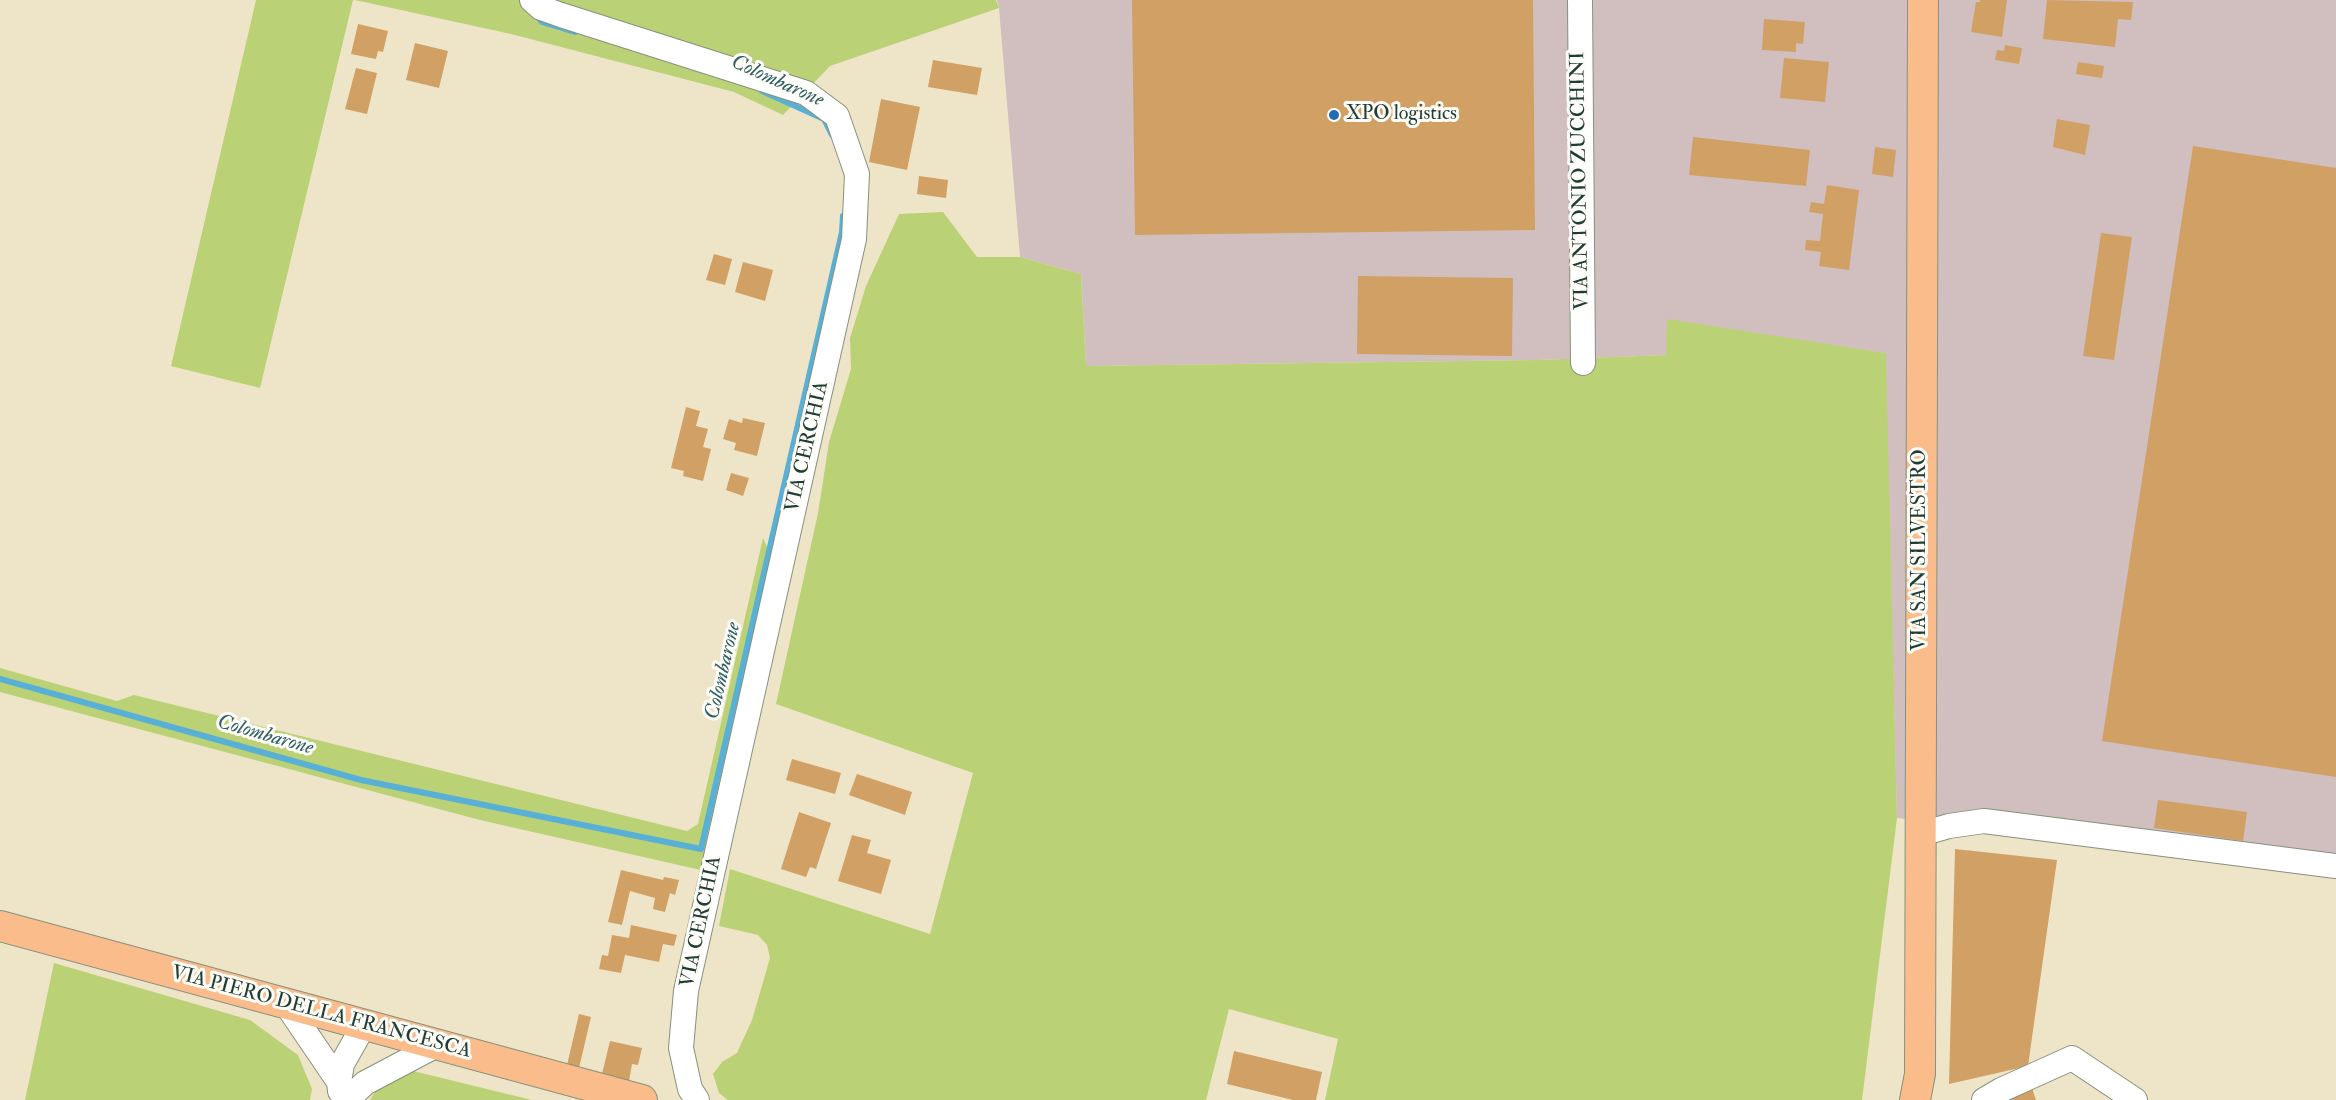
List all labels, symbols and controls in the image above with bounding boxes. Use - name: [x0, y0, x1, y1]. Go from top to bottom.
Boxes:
- water label: Colombarone: [727, 50, 827, 114]
- street label: VIA ANTONIO ZUCCHINI: [1567, 52, 1595, 310]
- place label: XPO logistics: [1346, 103, 1457, 127]
- marker: XPO logistics: [1327, 108, 1341, 122]
- street label: VIA CERCHIA: [781, 379, 835, 515]
- street label: VIA SAN SILVESTRO: [1909, 449, 1933, 651]
- water label: Colombarone: [701, 620, 747, 722]
- water label: Colombarone: [214, 710, 316, 762]
- street label: VIA CERCHIA: [676, 854, 728, 990]
- street label: VIA PIERO DELLA FRANCESCA: [169, 961, 473, 1065]

